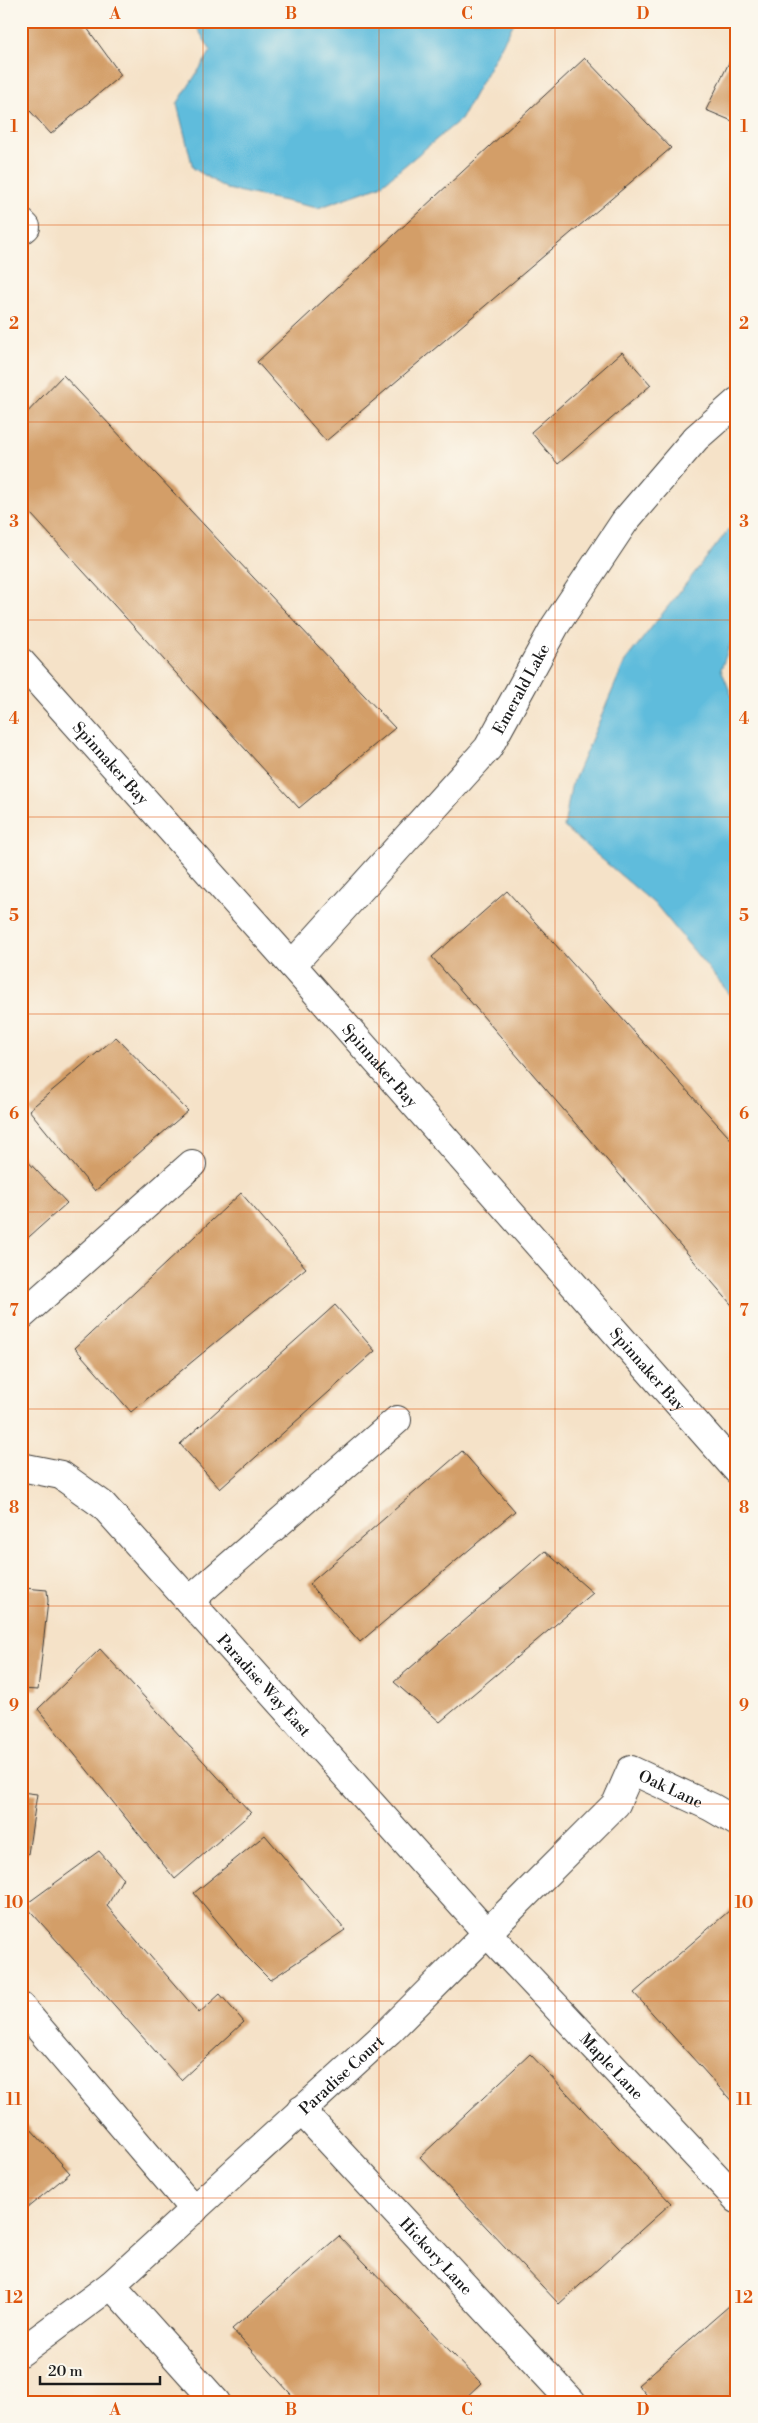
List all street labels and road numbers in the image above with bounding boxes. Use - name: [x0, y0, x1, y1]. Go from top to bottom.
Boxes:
- street label: Emerald Lake: [488, 640, 554, 738]
- street label: Spinnaker Bay: [68, 718, 153, 809]
- street label: Spinnaker Bay: [337, 1020, 422, 1112]
- street label: Spinnaker Bay: [605, 1324, 689, 1416]
- street label: Paradise Way East: [213, 1630, 315, 1741]
- street label: Oak Lane: [635, 1766, 706, 1813]
- street label: Maple Lane: [575, 2029, 647, 2104]
- street label: Paradise Court: [295, 2031, 389, 2119]
- street label: Hickory Lane: [395, 2214, 476, 2299]

